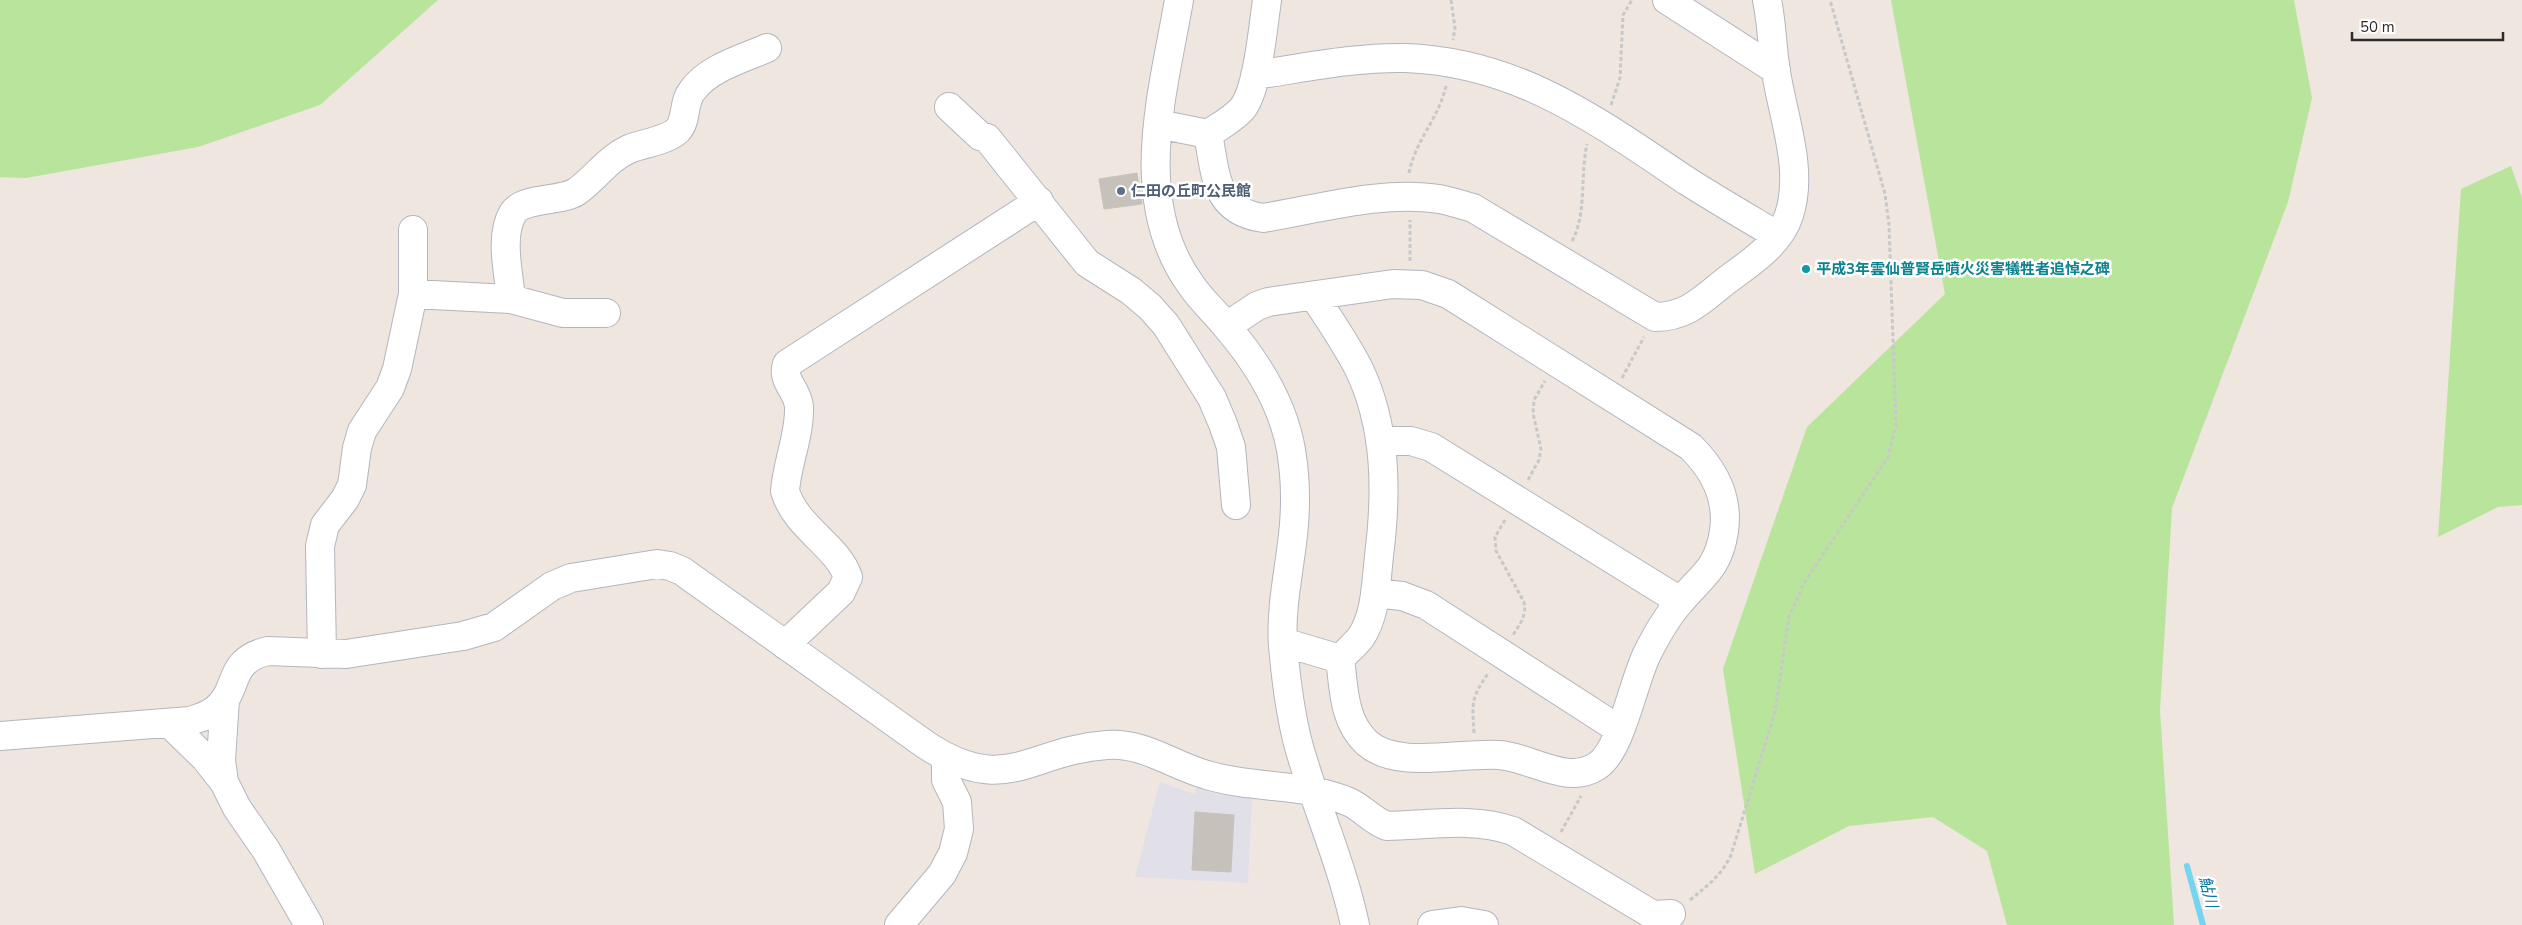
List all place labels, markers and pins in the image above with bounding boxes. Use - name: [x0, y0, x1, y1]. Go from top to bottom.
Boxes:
- place label: 仁田の丘町公民館: [1131, 181, 1251, 201]
- marker: 仁田の丘町公民館: [1115, 185, 1127, 197]
- place label: 平成3年雲仙普賢岳噴火災害犠牲者追悼之碑: [1816, 259, 2110, 279]
- marker: 平成3年雲仙普賢岳噴火災害犠牲者追悼之碑: [1800, 263, 1812, 275]

